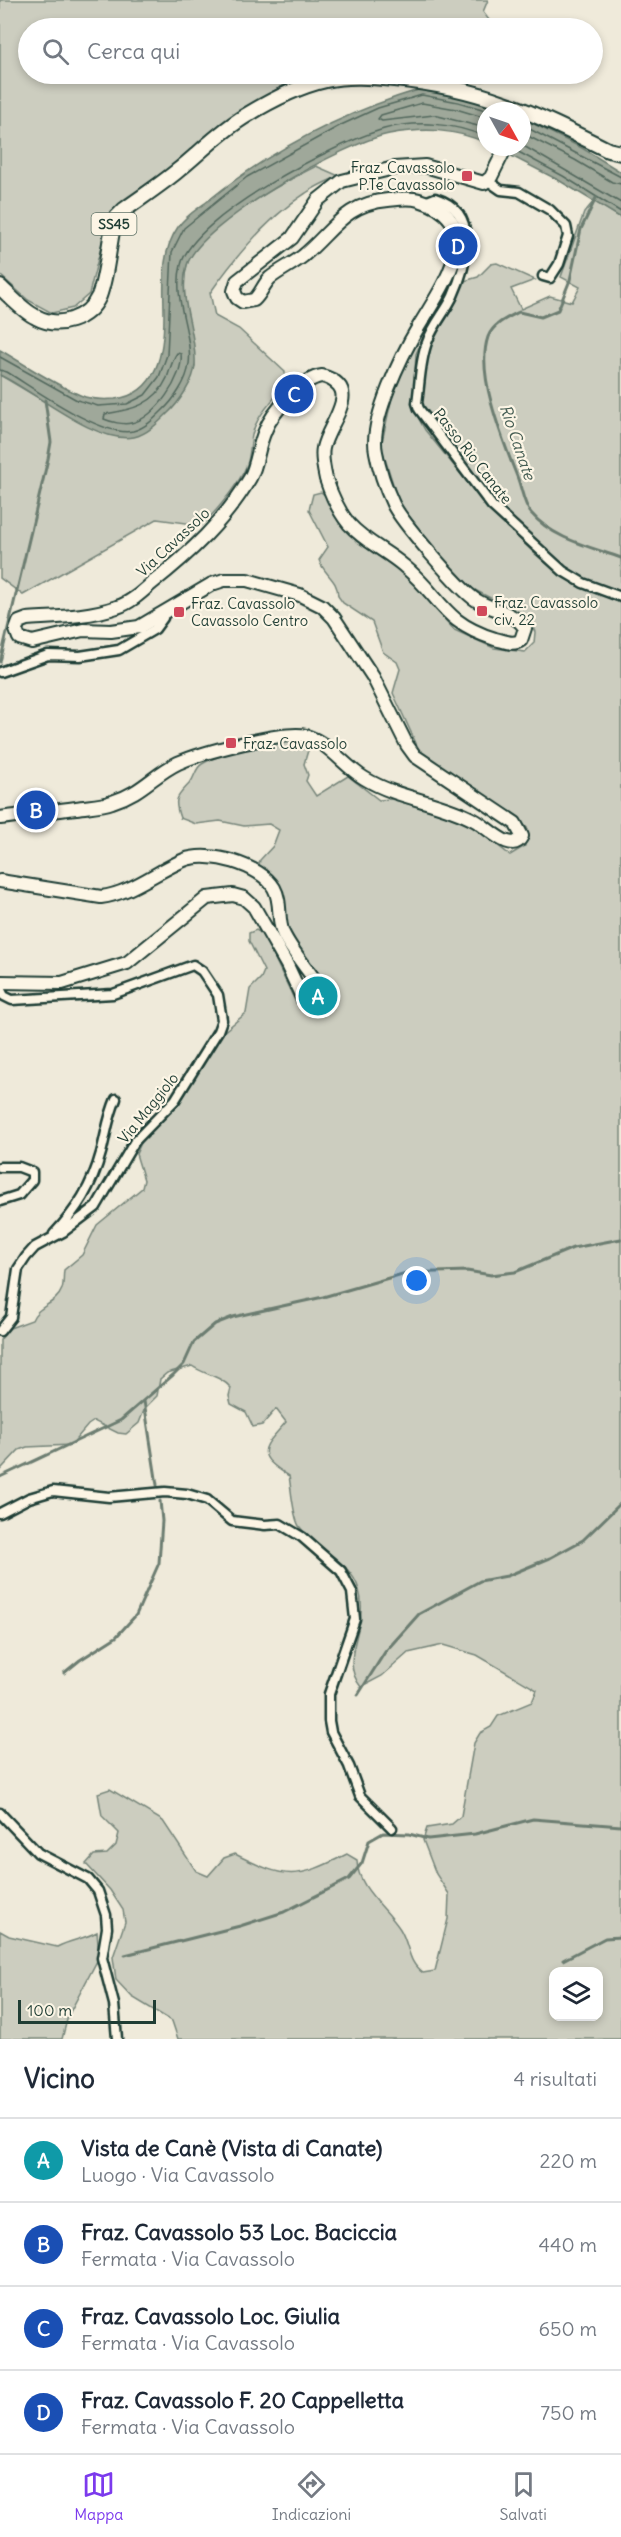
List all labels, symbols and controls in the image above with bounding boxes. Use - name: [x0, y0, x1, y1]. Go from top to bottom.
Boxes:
- search box: [18, 18, 603, 84]
- icon: search: [39, 35, 72, 68]
- text: Cerca qui: [87, 37, 180, 65]
- north arrow: [477, 102, 531, 156]
- place label: Fraz. Cavassolo P.Te Cavassolo: [351, 158, 455, 194]
- marker: Fraz. Cavassolo P.Te Cavassolo: [460, 169, 474, 183]
- road number: SS45: [92, 213, 136, 235]
- pin: D: [438, 224, 478, 268]
- pin: C: [274, 372, 314, 416]
- water label: Rio Canate: [496, 402, 541, 484]
- street label: Passo Rio Canate: [430, 404, 516, 508]
- street label: Via Cavassolo: [133, 503, 213, 581]
- place label: Fraz. Cavassolo civ. 22: [494, 593, 598, 629]
- place label: Fraz. Cavassolo Cavassolo Centro: [191, 594, 308, 630]
- marker: Fraz. Cavassolo civ. 22: [475, 604, 489, 618]
- marker: Fraz. Cavassolo Cavassolo Centro: [172, 605, 186, 619]
- place label: Fraz. Cavassolo: [243, 734, 347, 753]
- marker: Fraz. Cavassolo: [224, 736, 238, 750]
- pin: B: [16, 788, 56, 832]
- pin: A: [298, 974, 338, 1018]
- street label: Via Maggiolo: [114, 1069, 182, 1147]
- your location: [402, 1266, 431, 1295]
- map controls: [549, 1967, 603, 2021]
- button: layers: [549, 1967, 603, 2021]
- scale bar: [18, 1997, 156, 2024]
- text: 100 m: [27, 2000, 72, 2020]
- text: Vicino: [24, 2062, 95, 2095]
- text: 4 risultati: [513, 2066, 597, 2091]
- text: Vista de Canè (Vista di Canate): [81, 2134, 382, 2162]
- text: A: [37, 2148, 50, 2173]
- text: 220 m: [540, 2148, 597, 2173]
- text: Luogo · Via Cavassolo: [81, 2162, 275, 2187]
- text: Fraz. Cavassolo 53 Loc. Baciccia: [81, 2218, 397, 2246]
- text: B: [37, 2232, 50, 2257]
- text: 440 m: [538, 2232, 597, 2257]
- text: Fermata · Via Cavassolo: [81, 2246, 295, 2271]
- text: Fraz. Cavassolo Loc. Giulia: [81, 2302, 340, 2330]
- text: C: [37, 2316, 50, 2341]
- text: 650 m: [539, 2316, 597, 2341]
- text: Fermata · Via Cavassolo: [81, 2330, 295, 2355]
- text: Fraz. Cavassolo F. 20 Cappelletta: [81, 2386, 404, 2414]
- text: D: [36, 2400, 51, 2425]
- text: 750 m: [540, 2400, 597, 2425]
- text: Fermata · Via Cavassolo: [81, 2414, 295, 2439]
- tab: Mappa: [74, 2468, 124, 2524]
- tab: Indicazioni: [272, 2468, 351, 2524]
- tab: Salvati: [499, 2468, 547, 2524]

